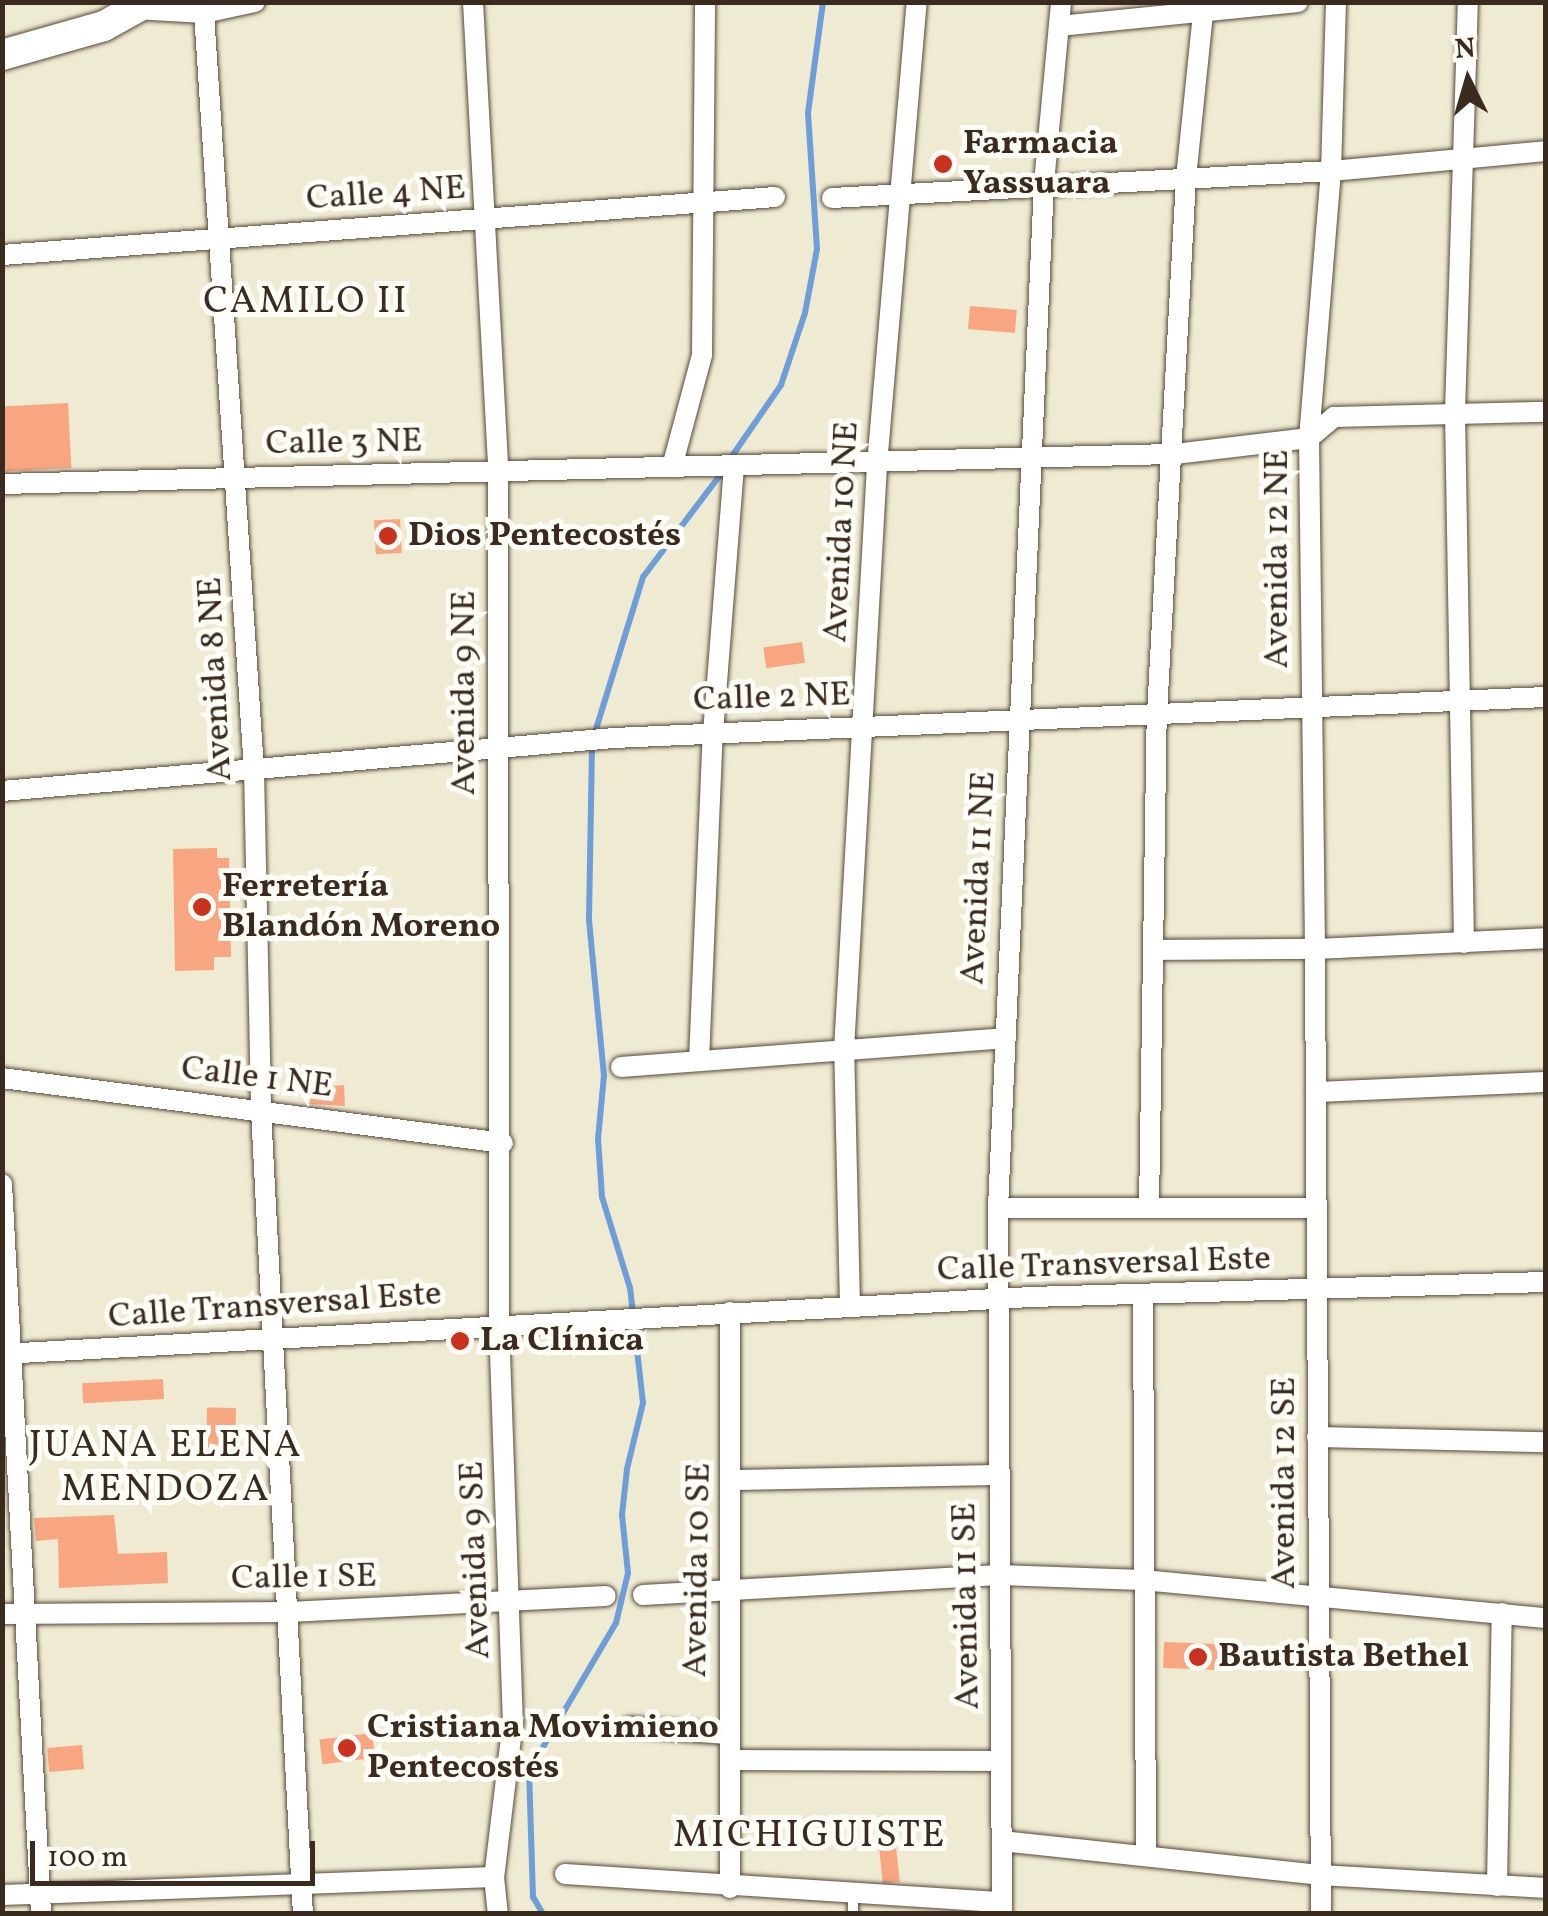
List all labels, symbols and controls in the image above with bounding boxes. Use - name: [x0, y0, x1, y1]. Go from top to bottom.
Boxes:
- text: N: [1454, 29, 1477, 70]
- north arrow: [1418, 30, 1518, 130]
- place label: Farmacia Yassuara: [963, 123, 1118, 205]
- marker: Farmacia Yassuara: [932, 153, 954, 175]
- street label: Calle 4 NE: [305, 167, 467, 221]
- district label: CAMILO II: [203, 280, 409, 326]
- street label: Avenida 10 NE: [815, 420, 869, 644]
- street label: Calle 3 NE: [265, 421, 423, 465]
- street label: Avenida 12 NE: [1257, 449, 1299, 669]
- place label: Dios Pentecostés: [408, 515, 681, 557]
- marker: Dios Pentecostés: [377, 525, 399, 547]
- street label: Avenida 8 NE: [190, 576, 242, 782]
- street label: Avenida 9 NE: [444, 590, 486, 796]
- street label: Calle 2 NE: [693, 674, 851, 722]
- street label: Avenida 11 NE: [952, 770, 1006, 986]
- place label: Ferretería Blandón Moreno: [222, 866, 500, 948]
- marker: Ferretería Blandón Moreno: [191, 896, 213, 918]
- street label: Calle 1 NE: [179, 1048, 335, 1108]
- street label: Calle Transversal Este: [936, 1238, 1272, 1292]
- street label: Calle Transversal Este: [106, 1273, 444, 1339]
- place label: La Clínica: [480, 1320, 644, 1362]
- marker: La Clínica: [449, 1330, 471, 1352]
- street label: Avenida 12 SE: [1264, 1377, 1306, 1589]
- district label: JUANA ELENA MENDOZA: [29, 1424, 303, 1514]
- street label: Avenida 9 SE: [452, 1460, 500, 1660]
- street label: Avenida 10 SE: [675, 1462, 721, 1678]
- street label: Avenida 11 SE: [944, 1502, 990, 1710]
- street label: Calle 1 SE: [231, 1556, 377, 1600]
- place label: Bautista Bethel: [1218, 1636, 1469, 1678]
- marker: Bautista Bethel: [1187, 1646, 1209, 1668]
- place label: Cristiana Movimieno Pentecostés: [367, 1707, 719, 1789]
- marker: Cristiana Movimieno Pentecostés: [336, 1737, 358, 1759]
- district label: MICHIGUISTE: [673, 1814, 947, 1860]
- scale bar: [35, 1821, 320, 1883]
- text: 100 m: [47, 1837, 128, 1879]

